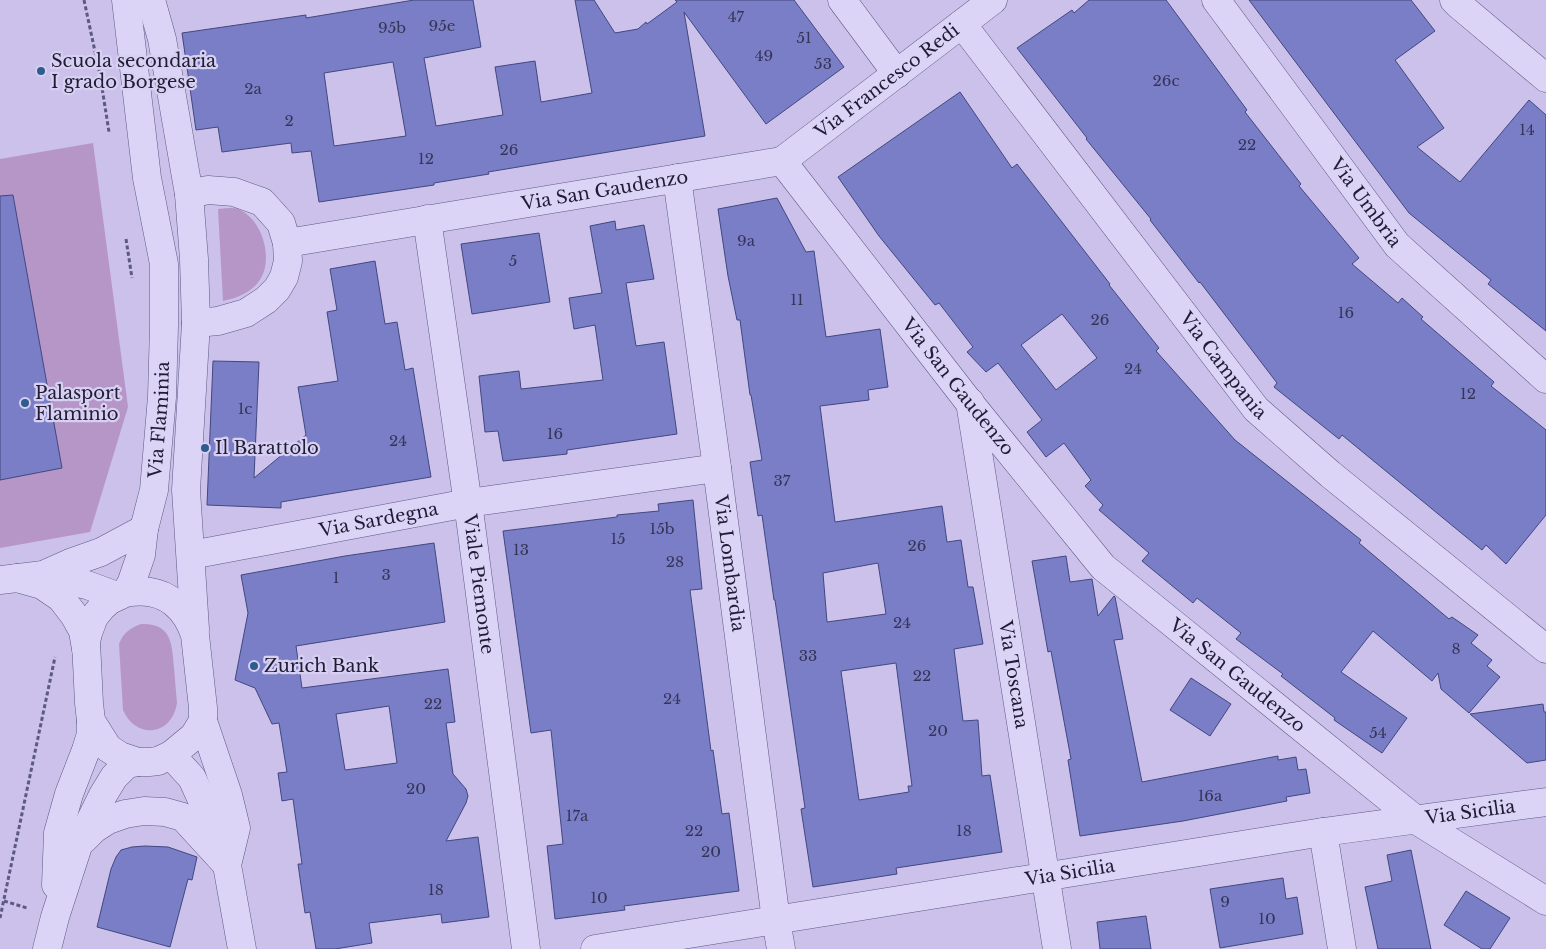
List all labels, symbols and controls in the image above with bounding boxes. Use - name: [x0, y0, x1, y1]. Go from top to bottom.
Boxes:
- house number: 47: [728, 7, 745, 26]
- house number: 95e: [429, 16, 455, 35]
- house number: 95b: [378, 18, 406, 37]
- street label: Via Francesco Redi: [810, 19, 963, 143]
- house number: 51: [796, 28, 812, 47]
- house number: 49: [755, 46, 773, 65]
- place label: Scuola secondaria I grado Borgese: [51, 50, 216, 93]
- house number: 53: [814, 54, 832, 73]
- marker: Scuola secondaria I grado Borgese: [35, 65, 47, 77]
- house number: 26c: [1153, 71, 1179, 90]
- house number: 2a: [244, 79, 262, 98]
- house number: 2: [284, 111, 294, 130]
- house number: 14: [1519, 120, 1535, 139]
- house number: 22: [1238, 135, 1256, 154]
- house number: 26: [500, 140, 518, 159]
- house number: 12: [418, 149, 434, 168]
- street label: Via Umbria: [1325, 153, 1406, 252]
- street label: Via San Gaudenzo: [519, 166, 690, 215]
- house number: 9a: [737, 231, 756, 250]
- house number: 5: [509, 251, 517, 270]
- house number: 11: [790, 290, 804, 309]
- house number: 16: [1338, 303, 1354, 322]
- street label: Via Campania: [1174, 307, 1271, 424]
- house number: 26: [1091, 310, 1109, 329]
- street label: Via San Gaudenzo: [896, 313, 1019, 460]
- house number: 24: [1124, 359, 1142, 378]
- street label: Via Flaminia: [144, 361, 174, 480]
- place label: Palasport Flaminio: [35, 382, 121, 425]
- house number: 12: [1460, 384, 1476, 403]
- marker: Palasport Flaminio: [19, 397, 31, 409]
- house number: 1c: [238, 399, 252, 418]
- house number: 16: [547, 424, 563, 443]
- house number: 24: [389, 431, 407, 450]
- place label: Il Barattolo: [215, 437, 319, 459]
- marker: Il Barattolo: [199, 442, 211, 454]
- house number: 37: [774, 471, 791, 490]
- street label: Via Lombardia: [710, 493, 749, 633]
- street label: Via Sardegna: [316, 498, 440, 542]
- street label: Viale Piemonte: [458, 512, 499, 656]
- house number: 15b: [649, 519, 675, 538]
- house number: 15: [610, 529, 626, 548]
- house number: 26: [908, 536, 926, 555]
- house number: 13: [513, 540, 529, 559]
- house number: 28: [666, 552, 684, 571]
- house number: 3: [381, 565, 391, 584]
- house number: 1: [333, 568, 339, 587]
- house number: 24: [893, 613, 911, 632]
- street label: Via San Gaudenzo: [1164, 613, 1310, 737]
- street label: Via Toscana: [994, 618, 1033, 730]
- house number: 8: [1451, 639, 1461, 658]
- house number: 33: [799, 646, 817, 665]
- place label: Zurich Bank: [264, 655, 379, 677]
- marker: Zurich Bank: [248, 660, 260, 672]
- house number: 22: [913, 666, 931, 685]
- house number: 24: [663, 689, 681, 708]
- house number: 22: [424, 694, 442, 713]
- house number: 20: [928, 721, 948, 740]
- house number: 54: [1369, 723, 1387, 742]
- house number: 20: [406, 779, 426, 798]
- house number: 16a: [1198, 786, 1223, 805]
- street label: Via Sicilia: [1423, 795, 1517, 829]
- house number: 17a: [566, 806, 589, 825]
- house number: 22: [685, 821, 703, 840]
- house number: 18: [956, 821, 972, 840]
- house number: 20: [701, 842, 721, 861]
- street label: Via Sicilia: [1022, 855, 1116, 891]
- house number: 18: [428, 880, 444, 899]
- house number: 10: [590, 888, 608, 907]
- house number: 9: [1220, 892, 1230, 911]
- house number: 10: [1258, 909, 1276, 928]

